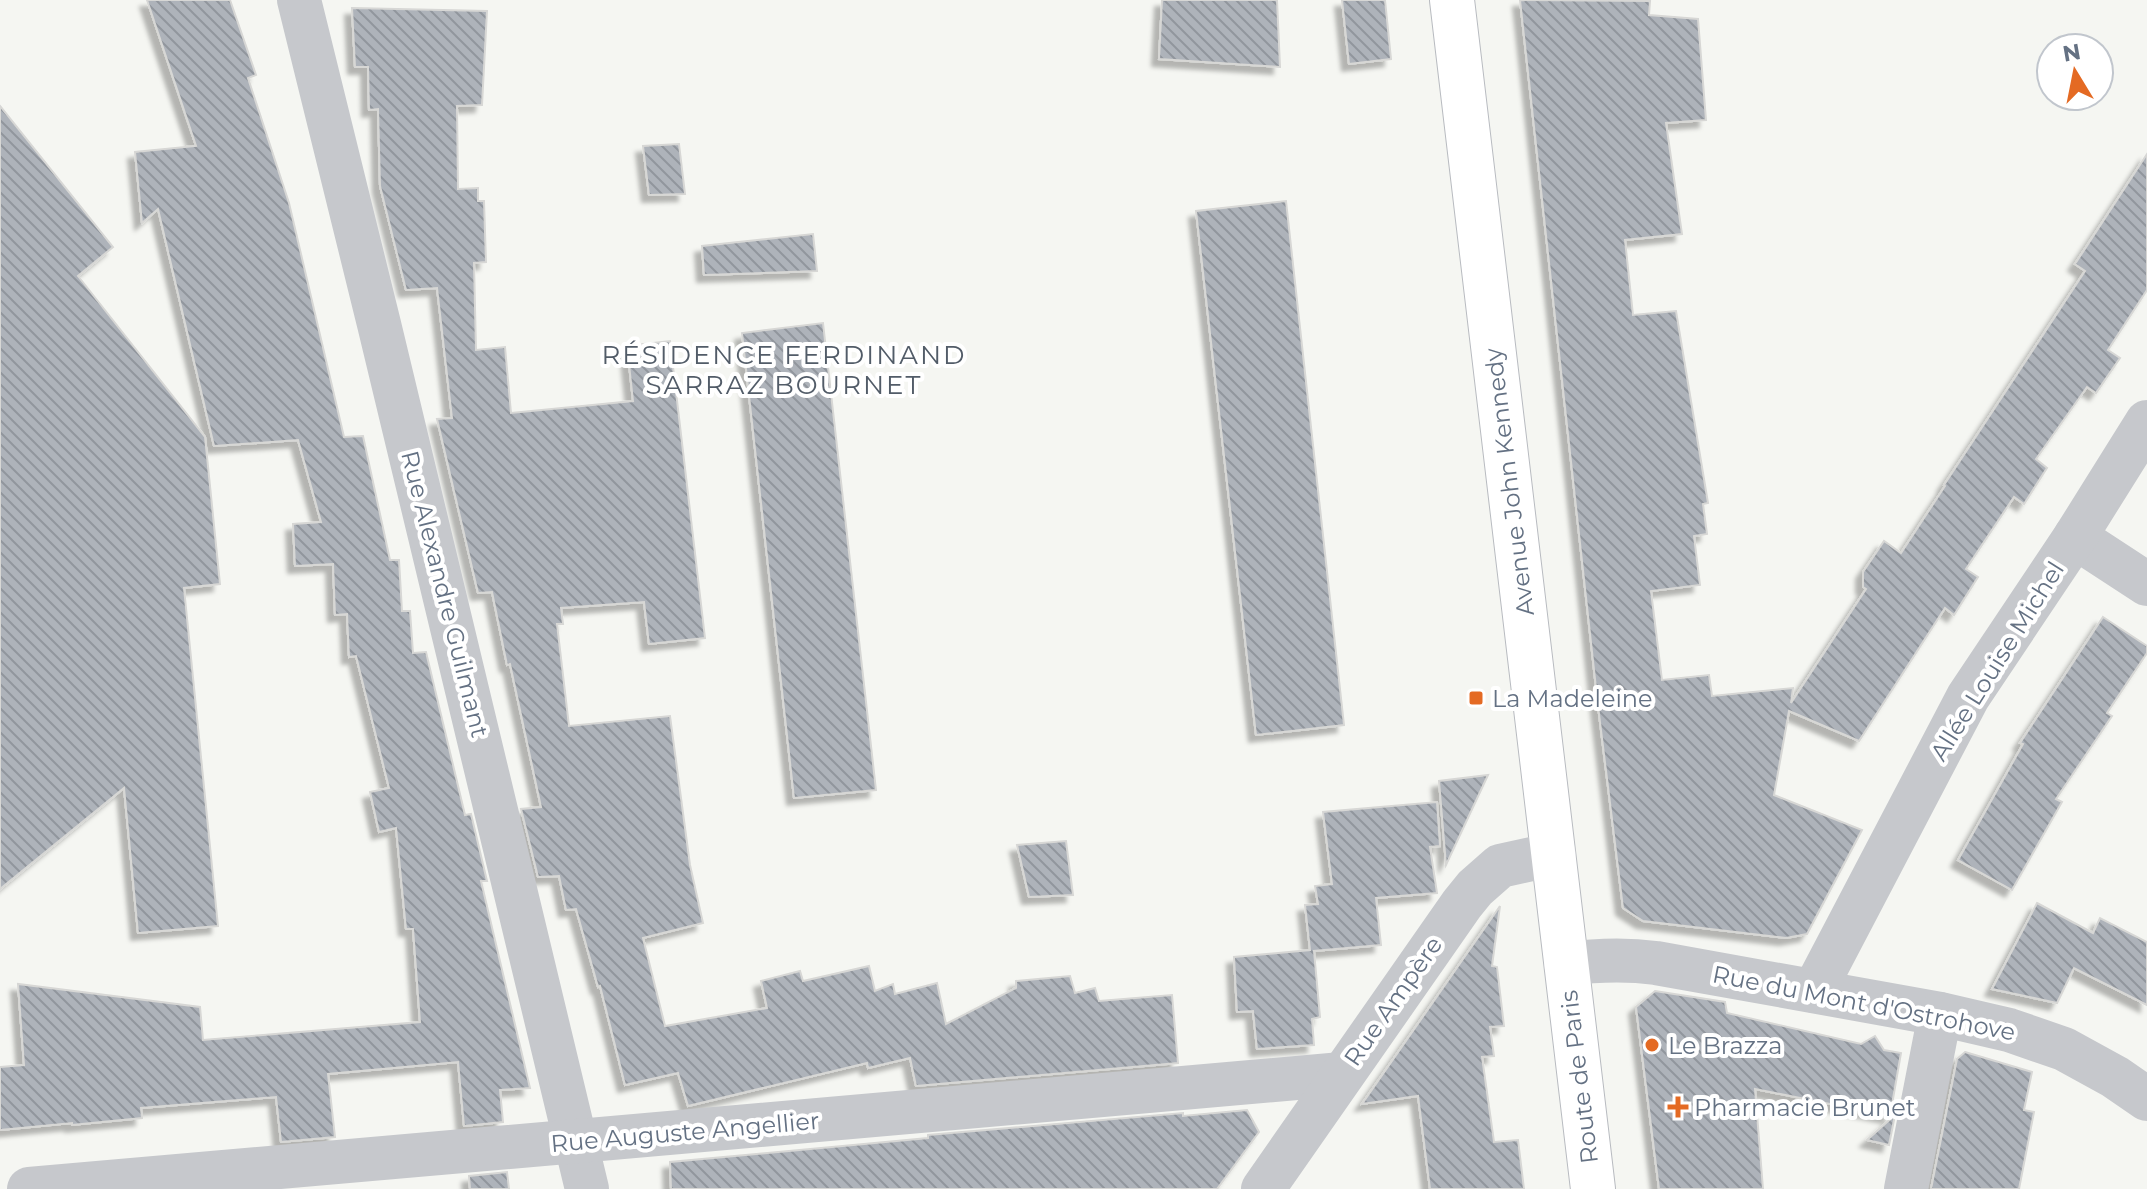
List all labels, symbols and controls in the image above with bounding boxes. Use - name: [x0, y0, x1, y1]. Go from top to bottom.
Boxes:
- north arrow: [2035, 32, 2115, 112]
- text: N: [2061, 38, 2083, 68]
- district label: RÉSIDENCE FERDINAND SARRAZ BOURNET: [601, 339, 967, 401]
- street label: Avenue John Kennedy: [1478, 346, 1540, 618]
- street label: Rue Alexandre Guilmant: [395, 448, 495, 741]
- street label: Allée Louise Michel: [1924, 556, 2070, 766]
- place label: La Madeleine: [1492, 684, 1653, 713]
- marker: La Madeleine: [1467, 689, 1485, 707]
- street label: Rue Ampère: [1338, 931, 1448, 1071]
- street label: Rue du Mont d'Ostrohove: [1710, 959, 2018, 1047]
- street label: Route de Paris: [1554, 989, 1604, 1165]
- place label: Le Brazza: [1668, 1031, 1782, 1060]
- marker: Le Brazza: [1643, 1036, 1661, 1054]
- place label: Pharmacie Brunet: [1694, 1093, 1916, 1122]
- marker: Pharmacie Brunet: [1669, 1098, 1687, 1116]
- street label: Rue Auguste Angellier: [549, 1106, 821, 1158]

